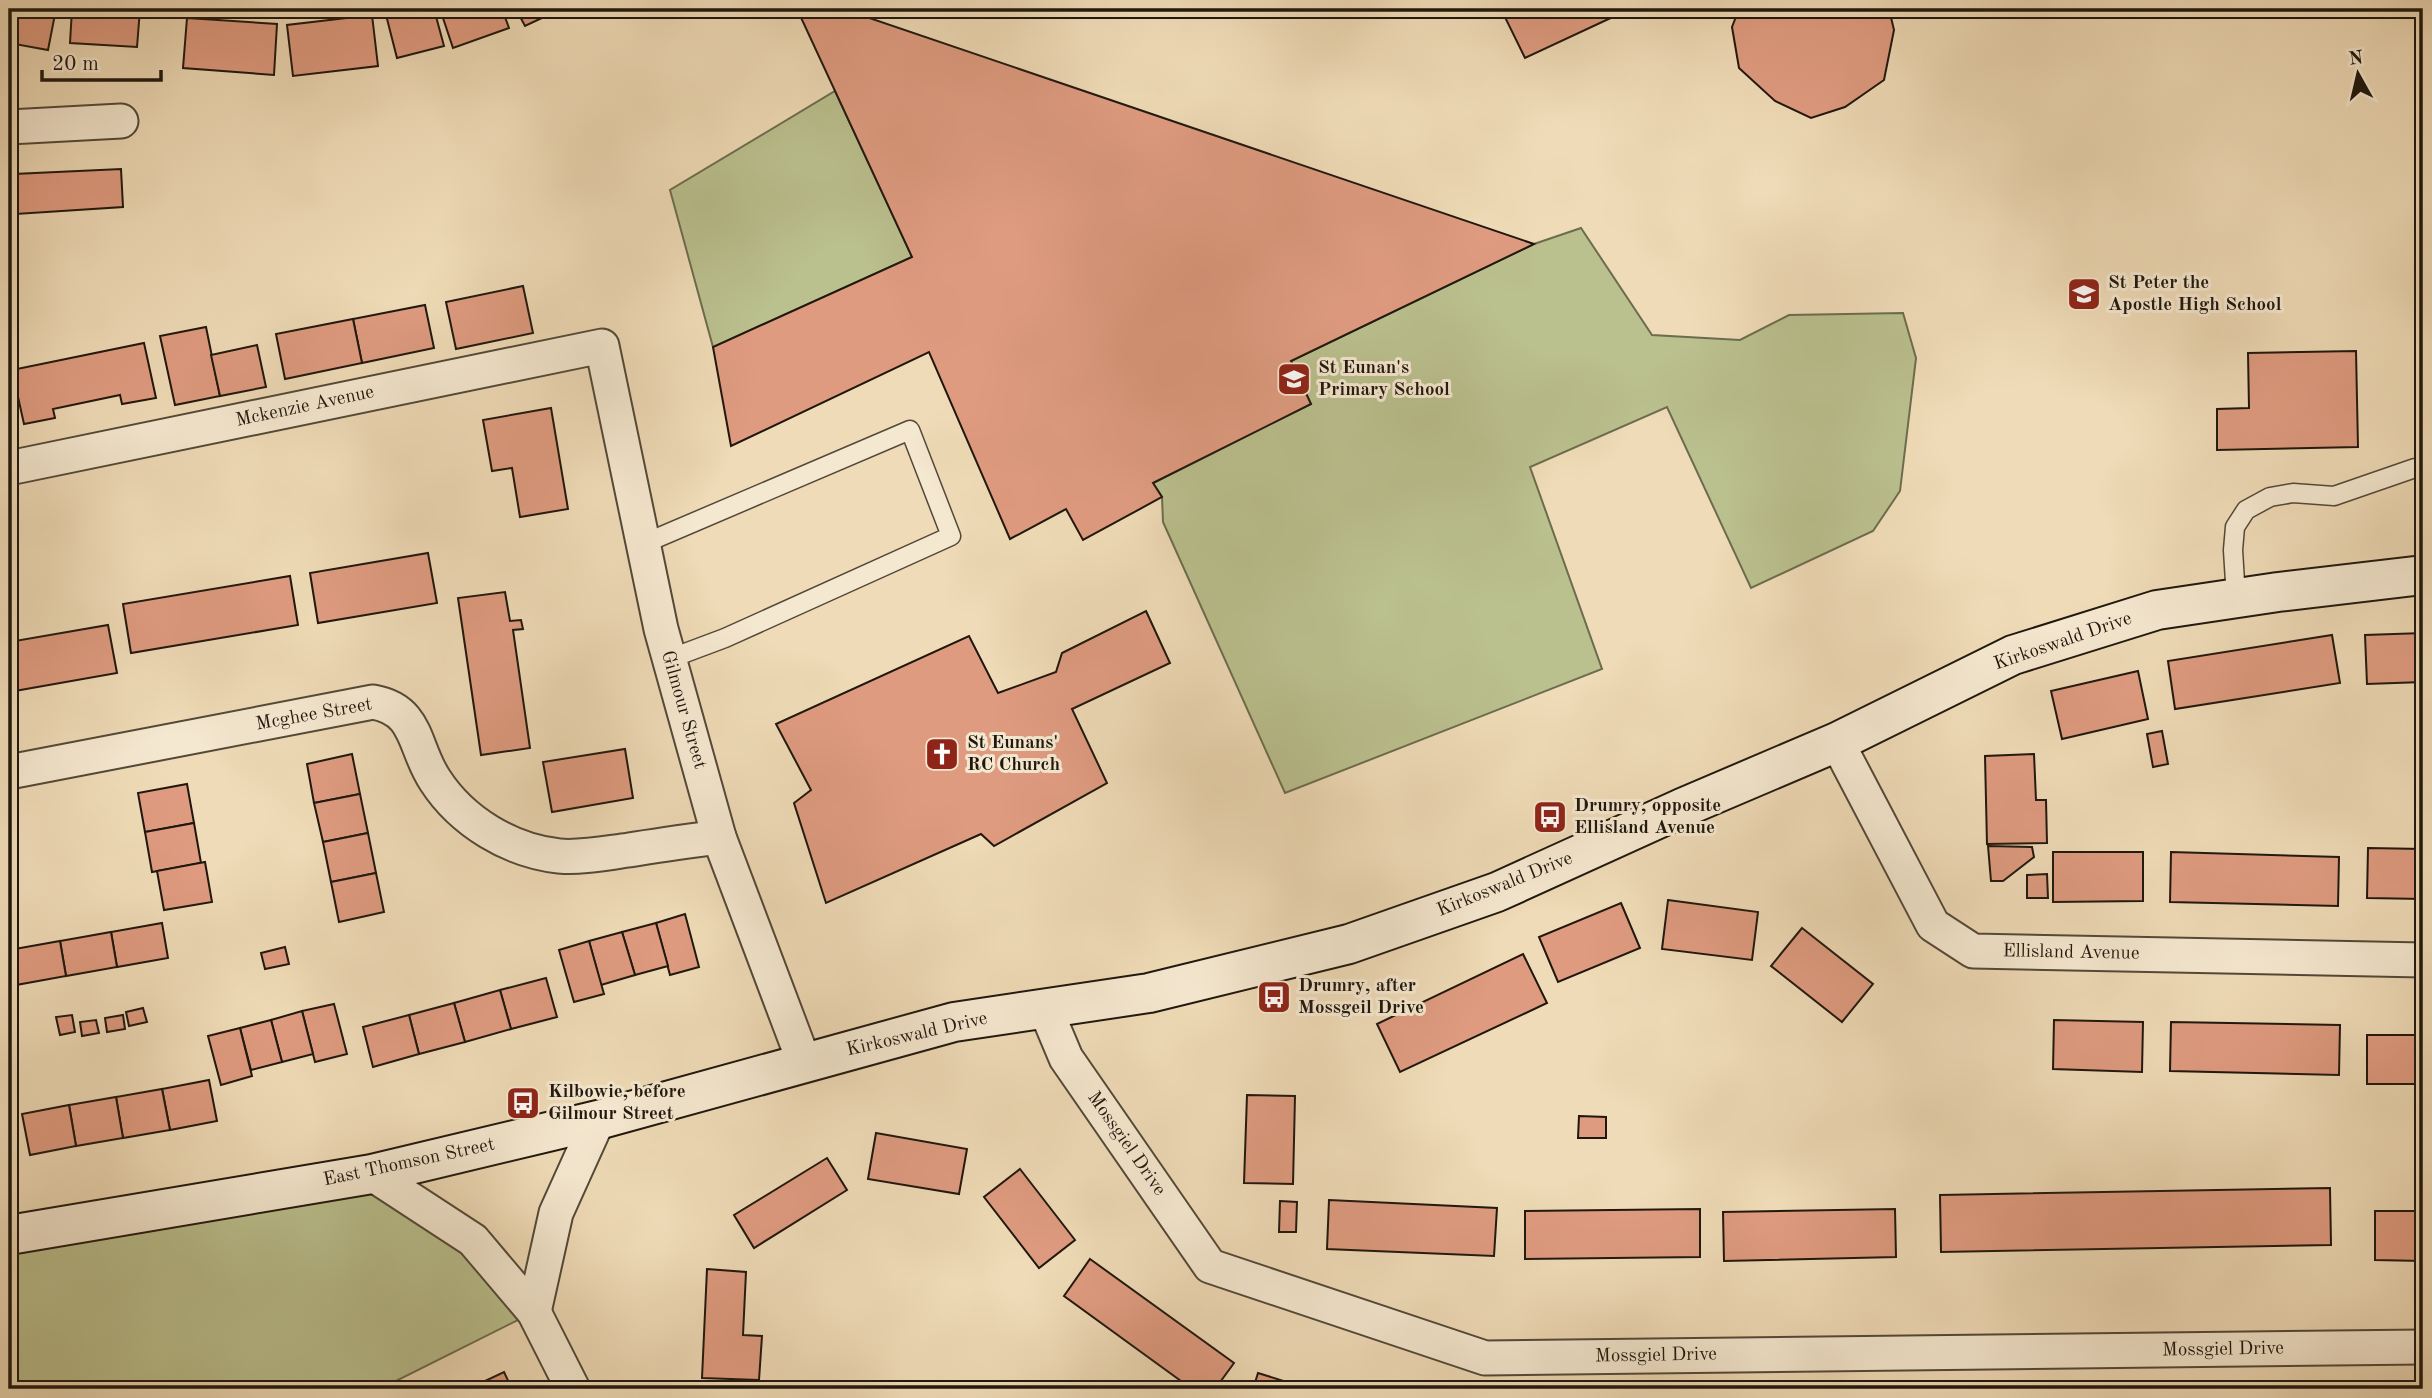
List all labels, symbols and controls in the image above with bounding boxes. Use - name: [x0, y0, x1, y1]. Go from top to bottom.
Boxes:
- scale bar: [42, 38, 161, 82]
- north arrow: [2324, 38, 2394, 108]
- text: N: [2347, 49, 2365, 70]
- text: 20 m: [52, 54, 99, 75]
- place label: St Peter the Apostle High School: [2108, 274, 2282, 315]
- school or university icon: St Peter the Apostle High School: [2065, 275, 2103, 313]
- place label: St Eunan's Primary School: [1318, 359, 1450, 400]
- school or university icon: St Eunan's Primary School: [1275, 360, 1313, 398]
- street label: Mckenzie Avenue: [234, 383, 376, 431]
- street label: Kirkoswald Drive: [1992, 610, 2134, 674]
- street label: Gilmour Street: [657, 649, 709, 771]
- street label: Mcghee Street: [254, 695, 374, 735]
- place label: St Eunans' RC Church: [967, 734, 1060, 775]
- church icon: St Eunans' RC Church: [923, 735, 961, 773]
- place label: Drumry, opposite Ellisland Avenue: [1574, 797, 1721, 838]
- bus stop icon: Drumry, opposite Ellisland Avenue: [1531, 798, 1569, 836]
- street label: Kirkoswald Drive: [1435, 849, 1575, 921]
- street label: Ellisland Avenue: [2002, 942, 2140, 964]
- place label: Drumry, after Mossgeil Drive: [1298, 977, 1424, 1018]
- bus stop icon: Drumry, after Mossgeil Drive: [1255, 978, 1293, 1016]
- street label: Kirkoswald Drive: [845, 1010, 989, 1060]
- place label: Kilbowie, before Gilmour Street: [548, 1083, 686, 1124]
- bus stop icon: Kilbowie, before Gilmour Street: [504, 1084, 542, 1122]
- street label: Mossgiel Drive: [1083, 1089, 1169, 1199]
- street label: East Thomson Street: [322, 1136, 496, 1190]
- street label: Mossgiel Drive: [2162, 1339, 2284, 1361]
- street label: Mossgiel Drive: [1595, 1345, 1717, 1367]

